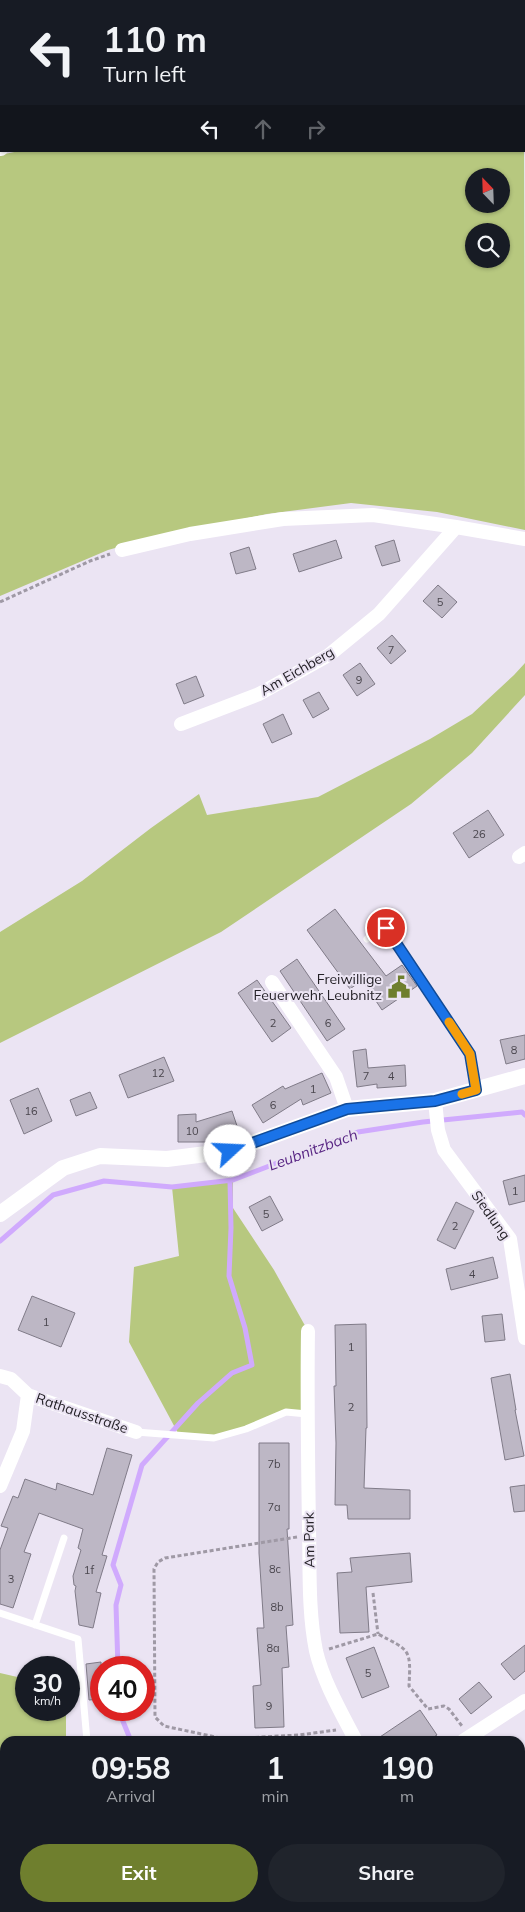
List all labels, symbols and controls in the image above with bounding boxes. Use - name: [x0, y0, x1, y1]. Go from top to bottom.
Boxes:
- text: 110 m: [103, 17, 207, 61]
- icon: left: [20, 20, 85, 85]
- text: Turn left: [103, 60, 186, 88]
- icon: left: [196, 115, 224, 143]
- icon: ahead: [249, 115, 277, 143]
- icon: right: [302, 115, 330, 143]
- north arrow: [465, 168, 510, 212]
- map controls: [465, 168, 510, 268]
- button: search: [465, 223, 510, 268]
- house number: 5: [437, 595, 444, 609]
- street label: Am Eichberg: [257, 643, 337, 699]
- house number: 7: [388, 643, 394, 657]
- house number: 9: [356, 673, 362, 687]
- house number: 26: [472, 827, 486, 841]
- pin: [365, 907, 407, 949]
- icon: arrive: [372, 914, 400, 942]
- place label: Freiwillige Feuerwehr Leubnitz: [254, 970, 382, 1004]
- public building icon: Freiwillige Feuerwehr Leubnitz: [386, 974, 412, 1000]
- house number: 2: [270, 1016, 277, 1030]
- house number: 6: [325, 1016, 332, 1030]
- house number: 8: [511, 1043, 518, 1057]
- house number: 12: [151, 1066, 165, 1080]
- house number: 7: [363, 1069, 369, 1083]
- house number: 4: [388, 1069, 395, 1083]
- house number: 1: [310, 1082, 316, 1096]
- house number: 6: [270, 1098, 277, 1112]
- house number: 16: [24, 1104, 38, 1118]
- house number: 10: [185, 1124, 199, 1138]
- position arrow: [203, 1124, 255, 1176]
- water label: Leubnitzbach: [266, 1125, 360, 1174]
- house number: 1: [512, 1184, 518, 1198]
- street label: Siedlung: [468, 1187, 514, 1243]
- house number: 5: [263, 1207, 270, 1221]
- house number: 2: [452, 1219, 459, 1233]
- house number: 4: [469, 1267, 476, 1281]
- house number: 1: [43, 1315, 49, 1329]
- house number: 1: [348, 1340, 354, 1354]
- street label: Rathausstraße: [34, 1389, 130, 1437]
- house number: 2: [348, 1400, 355, 1414]
- house number: 7b: [267, 1457, 281, 1471]
- house number: 7a: [267, 1500, 281, 1514]
- street label: Am Park: [300, 1511, 318, 1568]
- house number: 8c: [269, 1562, 282, 1576]
- house number: 1f: [84, 1563, 94, 1577]
- house number: 3: [8, 1572, 14, 1586]
- house number: 8b: [270, 1600, 284, 1614]
- house number: 8a: [266, 1641, 280, 1655]
- speed limit sign: 40: [90, 1656, 155, 1721]
- house number: 5: [365, 1666, 372, 1680]
- text: 30: [32, 1667, 63, 1698]
- text: km/h: [34, 1693, 61, 1708]
- house number: 9: [266, 1699, 272, 1713]
- text: 09:58: [91, 1749, 171, 1787]
- text: 1: [266, 1749, 284, 1787]
- text: 190: [380, 1749, 434, 1787]
- text: Arrival: [106, 1786, 155, 1806]
- text: min: [262, 1786, 289, 1806]
- text: m: [400, 1786, 414, 1806]
- button: Exit: [20, 1844, 258, 1902]
- button: Share: [268, 1844, 505, 1902]

